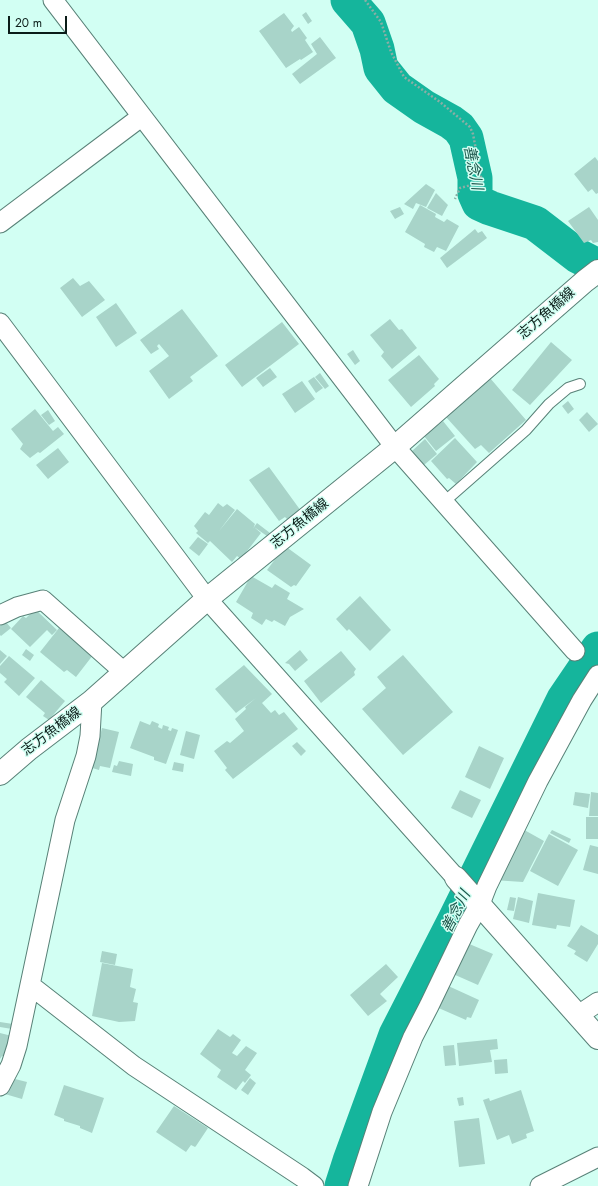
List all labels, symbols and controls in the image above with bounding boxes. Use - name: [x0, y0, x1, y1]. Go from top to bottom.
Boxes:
- scale bar: [10, 8, 69, 34]
- text: 20 m: [15, 14, 42, 32]
- water label: 善念川: [459, 144, 485, 192]
- street label: 志方魚橋線: [515, 285, 579, 343]
- street label: 志方魚橋線: [268, 495, 332, 553]
- street label: 志方魚橋線: [19, 704, 85, 760]
- water label: 善念川: [439, 888, 475, 936]

